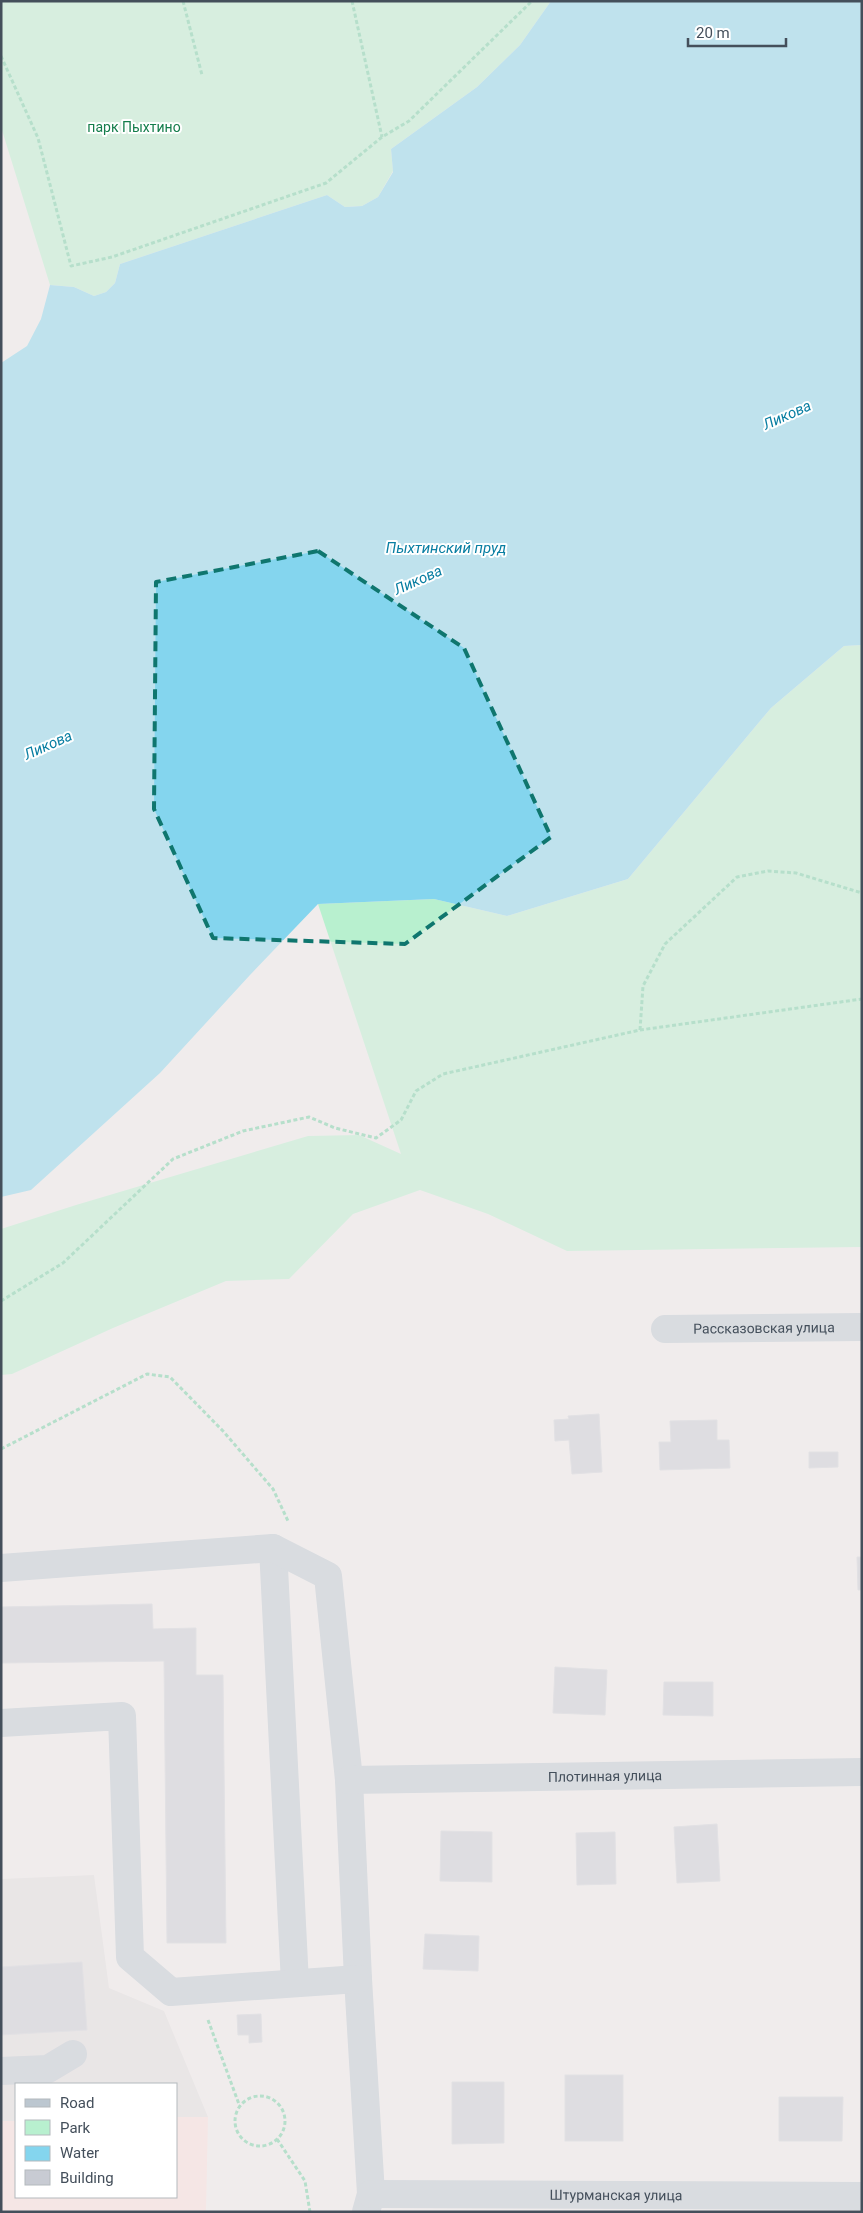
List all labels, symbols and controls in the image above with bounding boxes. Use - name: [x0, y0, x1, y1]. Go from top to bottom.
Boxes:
- scale bar: [688, 15, 786, 47]
- text: 20 m: [696, 24, 730, 42]
- park label: парк Пыхтино: [87, 119, 181, 135]
- water label: Ликова: [759, 396, 814, 434]
- water label: Пыхтинский пруд: [386, 539, 506, 557]
- water label: Ликова: [390, 561, 445, 599]
- water label: Ликова: [20, 726, 75, 764]
- street label: Рассказовская улица: [693, 1319, 835, 1337]
- street label: Плотинная улица: [548, 1767, 662, 1785]
- legend: [15, 2083, 178, 2198]
- text: Road: [60, 2094, 94, 2112]
- text: Park: [60, 2119, 91, 2137]
- text: Water: [60, 2144, 99, 2162]
- text: Building: [60, 2169, 114, 2187]
- street label: Штурманская улица: [550, 2187, 682, 2203]

